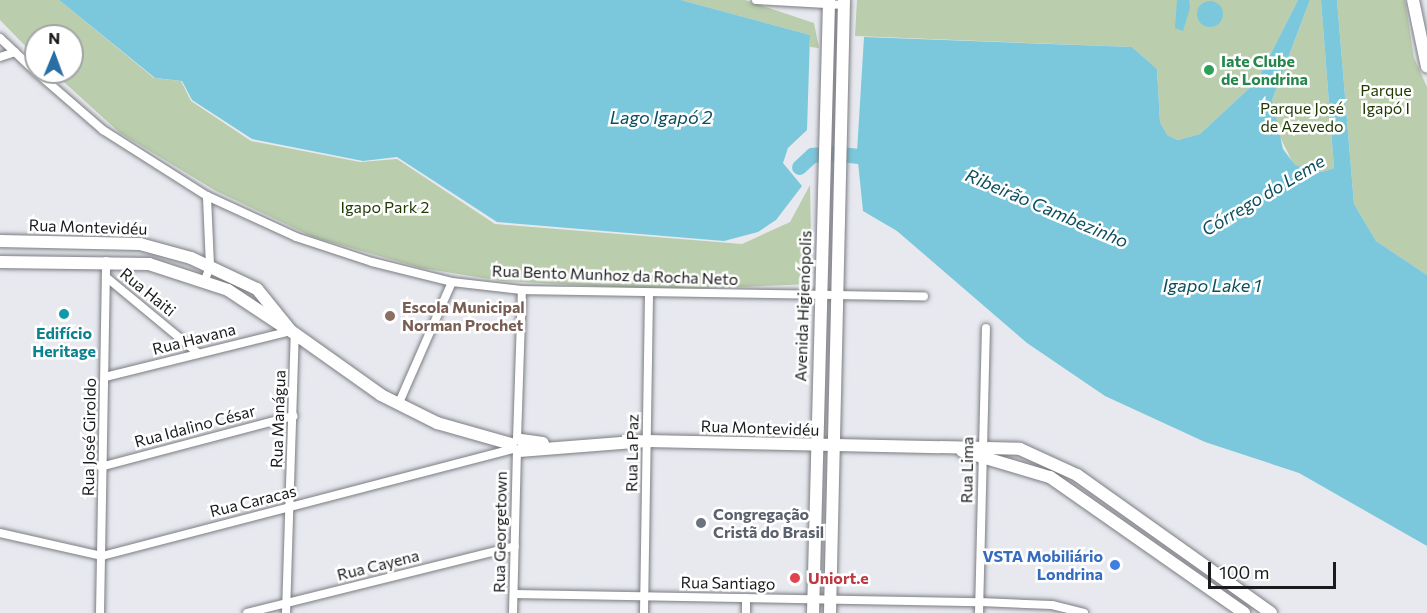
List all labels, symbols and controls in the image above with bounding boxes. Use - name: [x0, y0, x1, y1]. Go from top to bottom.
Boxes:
- north arrow: [24, 24, 84, 84]
- text: N: [48, 28, 60, 47]
- place label: Iate Clube de Londrina: [1221, 51, 1308, 89]
- marker: Iate Clube de Londrina: [1202, 63, 1216, 77]
- park label: Parque Igapó I: [1360, 80, 1412, 118]
- park label: Parque José de Azevedo: [1260, 98, 1344, 136]
- water label: Lago Igapó 2: [610, 106, 712, 128]
- water label: Córrego do Leme: [1197, 150, 1329, 240]
- water label: Ribeirão Cambezinho: [962, 164, 1132, 252]
- park label: Igapo Park 2: [341, 197, 429, 217]
- street label: Rua Montevidéu: [28, 215, 148, 239]
- street label: Avenida Higienópolis: [791, 230, 815, 382]
- street label: Rua Bento Munhoz da Rocha Neto: [492, 261, 738, 289]
- street label: Rua Haiti: [116, 264, 180, 320]
- water label: Igapo Lake 1: [1163, 274, 1261, 296]
- place label: Escola Municipal Norman Prochet: [402, 297, 525, 335]
- marker: Edifício Heritage: [57, 307, 71, 321]
- marker: Escola Municipal Norman Prochet: [383, 309, 397, 323]
- street label: Rua Havana: [150, 319, 238, 359]
- place label: Edifício Heritage: [32, 323, 96, 361]
- street label: Rua Manágua: [267, 370, 289, 468]
- street label: Rua José Giroldo: [78, 378, 100, 496]
- street label: Rua Idalino César: [132, 401, 258, 451]
- street label: Rua La Paz: [622, 414, 642, 492]
- street label: Rua Montevidéu: [700, 416, 820, 440]
- street label: Rua Lima: [957, 437, 977, 503]
- street label: Rua Georgetown: [489, 471, 511, 593]
- street label: Rua Caracas: [208, 481, 298, 521]
- place label: Congregação Cristã do Brasil: [713, 504, 824, 542]
- marker: Congregação Cristã do Brasil: [694, 516, 708, 530]
- street label: Rua Cayena: [335, 546, 421, 584]
- place label: VSTA Mobiliário Londrina: [982, 546, 1103, 584]
- scale bar: [1211, 550, 1338, 588]
- marker: VSTA Mobiliário Londrina: [1108, 558, 1122, 572]
- text: 100 m: [1219, 561, 1269, 583]
- place label: Uniort.e: [808, 568, 869, 588]
- marker: Uniort.e: [786, 569, 804, 587]
- street label: Rua Santiago: [680, 573, 776, 593]

